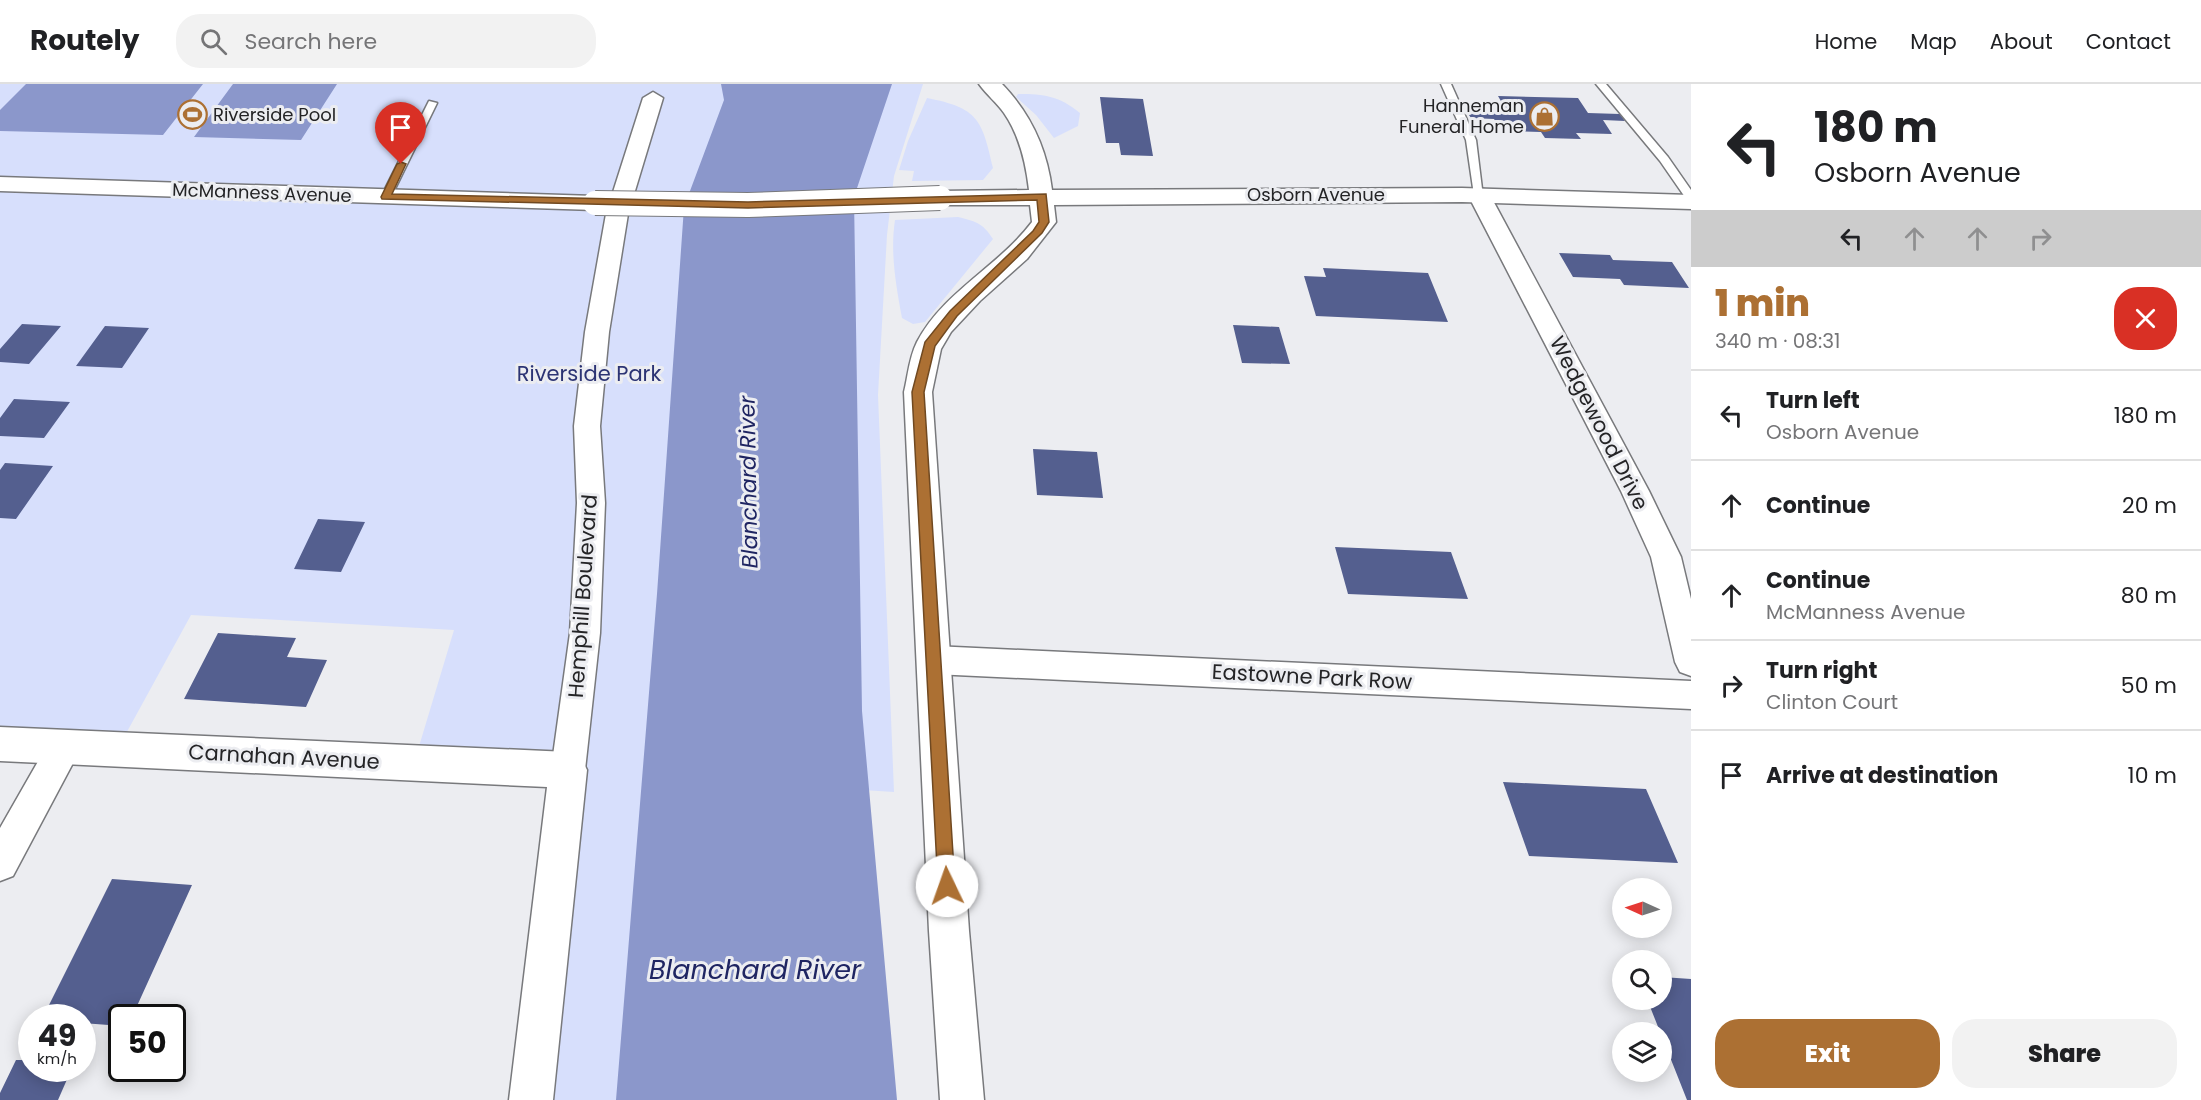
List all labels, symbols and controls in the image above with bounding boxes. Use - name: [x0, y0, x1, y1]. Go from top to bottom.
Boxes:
- search box: [176, 14, 596, 68]
- text: Routely: [30, 21, 140, 60]
- icon: search: [197, 25, 230, 58]
- text: Search here: [245, 26, 377, 57]
- text: Home: [1815, 27, 1877, 56]
- text: Map: [1910, 27, 1957, 56]
- text: About: [1990, 27, 2053, 56]
- text: Contact: [2086, 27, 2171, 56]
- place label: Hanneman Funeral Home: [1399, 93, 1524, 139]
- text: 180 m: [1814, 98, 1938, 157]
- sports icon: Riverside Pool: [176, 99, 208, 131]
- shop icon: Hanneman Funeral Home: [1529, 100, 1561, 132]
- place label: Riverside Pool: [213, 102, 336, 127]
- pin: [375, 102, 426, 164]
- icon: left: [1715, 108, 1793, 186]
- icon: arrive: [384, 111, 417, 144]
- text: Osborn Avenue: [1814, 154, 2021, 191]
- street label: McManness Avenue: [172, 177, 352, 208]
- street label: Osborn Avenue: [1247, 182, 1385, 207]
- icon: left: [1835, 222, 1868, 255]
- icon: ahead: [1898, 222, 1931, 255]
- icon: ahead: [1961, 222, 1994, 255]
- icon: right: [2024, 222, 2057, 255]
- text: 1 min: [1715, 278, 1810, 329]
- button: close: [2114, 287, 2177, 350]
- text: 340 m · 08:31: [1715, 327, 1840, 355]
- street label: Wedgewood Drive: [1543, 331, 1656, 515]
- park label: Riverside Park: [517, 359, 661, 388]
- text: Turn left: [1766, 385, 1860, 416]
- water label: Blanchard River: [731, 395, 766, 569]
- icon: left: [1715, 399, 1748, 432]
- text: 180 m: [2114, 400, 2177, 431]
- text: Osborn Avenue: [1766, 418, 1919, 446]
- icon: ahead: [1715, 489, 1748, 522]
- text: Continue: [1766, 490, 1870, 521]
- text: 20 m: [2122, 490, 2177, 521]
- street label: Hemphill Boulevard: [561, 493, 604, 699]
- text: Continue: [1766, 565, 1870, 596]
- icon: ahead: [1715, 579, 1748, 612]
- text: 80 m: [2121, 580, 2177, 611]
- text: McManness Avenue: [1766, 598, 1965, 626]
- text: Turn right: [1766, 655, 1877, 686]
- street label: Eastowne Park Row: [1211, 657, 1413, 696]
- icon: right: [1715, 669, 1748, 702]
- text: 50 m: [2121, 670, 2177, 701]
- text: Clinton Court: [1766, 688, 1898, 716]
- street label: Carnahan Avenue: [188, 737, 380, 776]
- icon: arrive: [1715, 759, 1748, 792]
- text: Arrive at destination: [1766, 760, 1998, 791]
- text: 10 m: [2128, 760, 2177, 791]
- position arrow: [915, 854, 979, 918]
- north arrow: [1612, 878, 1672, 938]
- map controls: [1612, 878, 1672, 1082]
- button: search: [1612, 950, 1672, 1010]
- water label: Blanchard River: [649, 951, 862, 988]
- speed limit sign: 50: [108, 1004, 186, 1082]
- text: 49: [38, 1014, 76, 1057]
- button: Exit: [1715, 1019, 1940, 1088]
- button: Share: [1952, 1019, 2177, 1088]
- button: layers: [1612, 1022, 1672, 1082]
- text: km/h: [37, 1048, 77, 1069]

